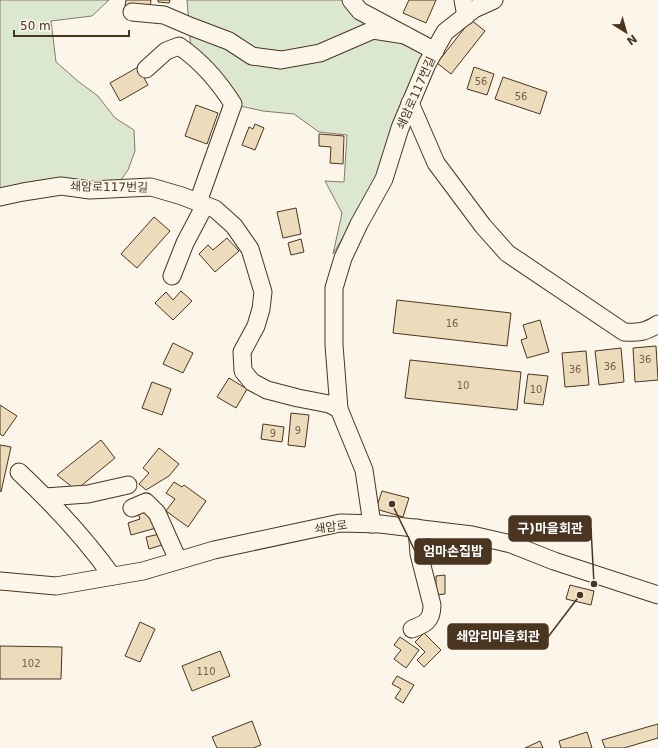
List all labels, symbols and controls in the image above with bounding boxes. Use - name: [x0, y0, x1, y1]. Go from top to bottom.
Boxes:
- scale bar: [14, 12, 129, 38]
- north arrow: [606, 12, 646, 52]
- text: 50 m: [20, 19, 51, 33]
- text: N: [624, 32, 639, 48]
- street label: 쇄암로117번길: [394, 54, 438, 132]
- house number: 56: [475, 76, 487, 87]
- house number: 56: [515, 91, 527, 102]
- street label: 쇄암로117번길: [70, 179, 148, 195]
- house number: 16: [446, 318, 458, 329]
- house number: 36: [639, 354, 651, 365]
- house number: 36: [604, 361, 616, 372]
- house number: 36: [569, 364, 581, 375]
- house number: 10: [457, 380, 469, 391]
- house number: 10: [530, 384, 542, 395]
- house number: 9: [295, 425, 301, 436]
- house number: 9: [270, 428, 276, 439]
- callout: 구)마을회관: [509, 516, 591, 541]
- street label: 쇄암로: [314, 518, 348, 536]
- text: 구)마을회관: [517, 521, 583, 536]
- callout: 엄마손집밥: [415, 539, 491, 564]
- text: 엄마손집밥: [423, 544, 483, 559]
- callout: 쇄암리마을회관: [448, 624, 548, 649]
- text: 쇄암리마을회관: [456, 629, 540, 644]
- house number: 102: [21, 658, 41, 669]
- house number: 110: [196, 666, 216, 677]

